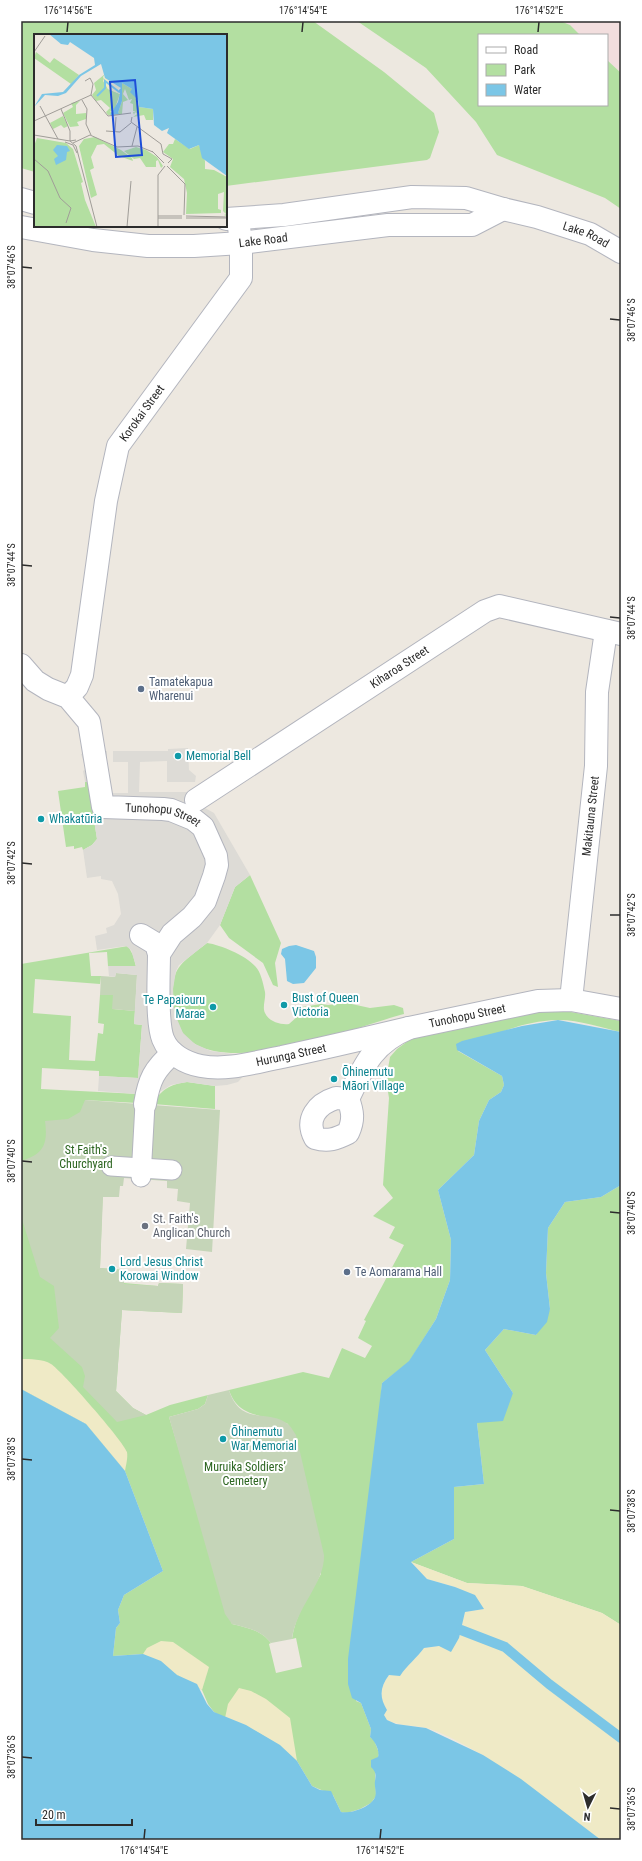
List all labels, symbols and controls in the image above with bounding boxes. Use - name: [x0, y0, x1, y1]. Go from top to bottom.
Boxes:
- text: 176°14'56"E: [44, 5, 92, 16]
- text: 176°14'54"E: [279, 5, 327, 16]
- text: 176°14'52"E: [515, 5, 563, 16]
- inset map: [34, 34, 227, 227]
- legend: [478, 34, 608, 106]
- text: Road: [514, 43, 538, 57]
- text: Park: [514, 63, 536, 77]
- text: Water: [514, 83, 542, 97]
- street label: Lake Road: [561, 219, 612, 251]
- street label: Lake Road: [238, 230, 289, 250]
- text: 38°07'46"S: [6, 245, 17, 289]
- text: 38°07'46"S: [626, 298, 637, 342]
- street label: Korokai Street: [117, 382, 168, 444]
- text: 38°07'44"S: [6, 543, 17, 587]
- text: 38°07'44"S: [626, 596, 637, 640]
- street label: Kiharoa Street: [367, 643, 432, 691]
- place label: Tamatekapua Wharenui: [149, 675, 213, 703]
- marker: Tamatekapua Wharenui: [136, 684, 146, 694]
- place label: Memorial Bell: [186, 749, 251, 763]
- marker: Memorial Bell: [173, 751, 183, 761]
- street label: Makitauna Street: [579, 775, 602, 857]
- street label: Tunohopu Street: [125, 801, 204, 830]
- place label: Whakatūria: [49, 812, 103, 826]
- marker: Whakatūria: [36, 814, 46, 824]
- text: 38°07'42"S: [6, 841, 17, 885]
- text: 38°07'42"S: [626, 893, 637, 937]
- place label: Bust of Queen Victoria: [292, 991, 359, 1019]
- place label: Te Papaiouru Marae: [143, 993, 205, 1021]
- marker: Bust of Queen Victoria: [279, 1000, 289, 1010]
- street label: Tunohopu Street: [428, 1001, 507, 1031]
- marker: Te Papaiouru Marae: [208, 1002, 218, 1012]
- street label: Hurunga Street: [255, 1041, 328, 1069]
- place label: Ōhinemutu Māori Village: [342, 1065, 405, 1093]
- marker: Ōhinemutu Māori Village: [329, 1074, 339, 1084]
- text: 38°07'40"S: [6, 1139, 17, 1183]
- park label: St Faith's Churchyard: [59, 1143, 113, 1171]
- text: 38°07'40"S: [626, 1191, 637, 1235]
- place label: St. Faith's Anglican Church: [153, 1212, 231, 1240]
- marker: St. Faith's Anglican Church: [140, 1221, 150, 1231]
- place label: Lord Jesus Christ Korowai Window: [120, 1255, 203, 1283]
- marker: Lord Jesus Christ Korowai Window: [107, 1264, 117, 1274]
- place label: Te Aomarama Hall: [355, 1265, 442, 1279]
- marker: Te Aomarama Hall: [342, 1267, 352, 1277]
- place label: Ōhinemutu War Memorial: [231, 1425, 297, 1453]
- marker: Ōhinemutu War Memorial: [218, 1434, 228, 1444]
- text: 38°07'38"S: [6, 1437, 17, 1481]
- park label: Muruika Soldiers’ Cemetery: [204, 1460, 286, 1488]
- text: 38°07'38"S: [626, 1489, 637, 1533]
- text: 38°07'36"S: [6, 1735, 17, 1779]
- north arrow: [568, 1787, 608, 1827]
- text: 38°07'36"S: [626, 1787, 637, 1831]
- scale bar: [36, 1801, 132, 1827]
- text: 20 m: [42, 1808, 66, 1822]
- text: N: [583, 1810, 591, 1823]
- text: 176°14'54"E: [120, 1845, 168, 1856]
- text: 176°14'52"E: [356, 1845, 404, 1856]

